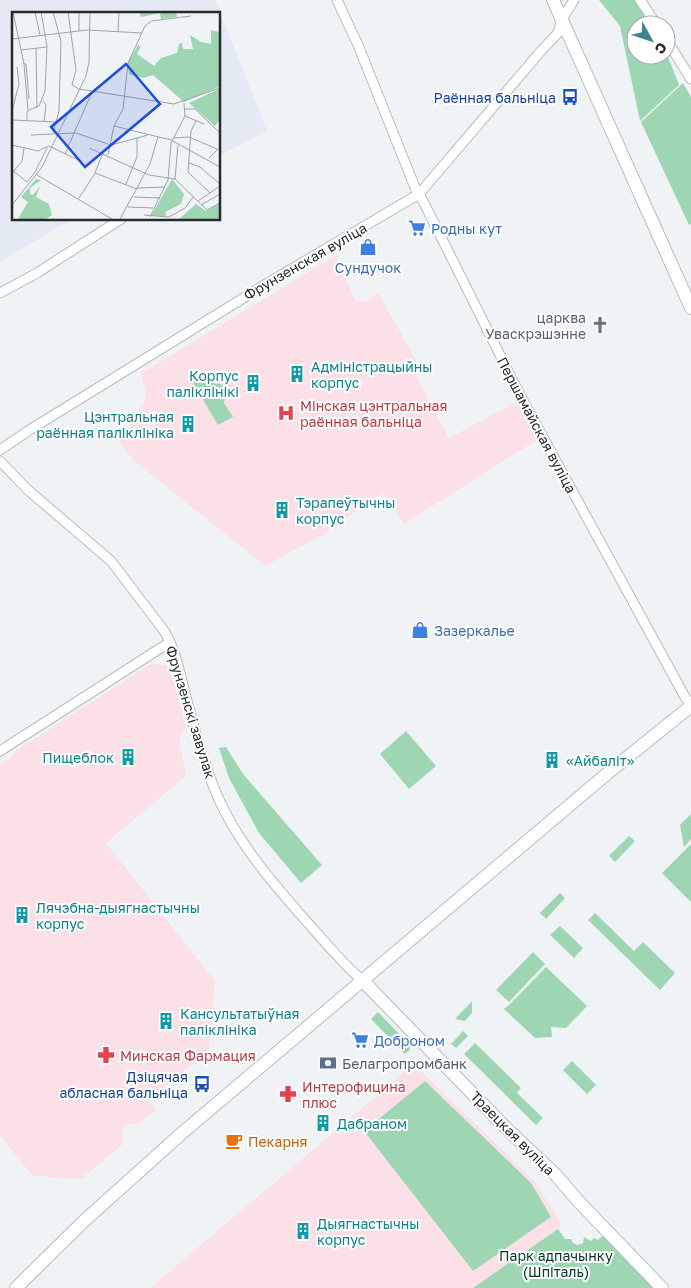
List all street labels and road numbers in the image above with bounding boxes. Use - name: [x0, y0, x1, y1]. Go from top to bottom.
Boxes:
- street label: Фрунзенская вуліца: [240, 219, 370, 303]
- street label: Першамайская вуліца: [494, 354, 580, 496]
- street label: Фрунзенскі завулак: [163, 643, 219, 781]
- street label: Траецкая вуліца: [467, 1087, 559, 1179]

